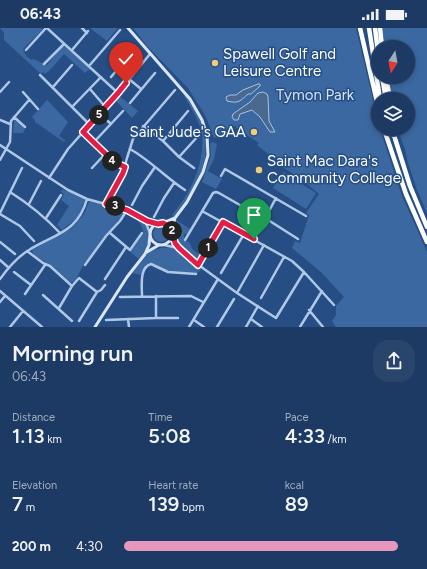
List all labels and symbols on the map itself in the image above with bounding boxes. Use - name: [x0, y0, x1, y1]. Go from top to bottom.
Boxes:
- north arrow: [371, 40, 415, 84]
- pin: [109, 42, 143, 83]
- place label: Spawell Golf and Leisure Centre: [223, 45, 336, 80]
- marker: Spawell Golf and Leisure Centre: [210, 58, 220, 68]
- park label: Tymon Park: [276, 86, 355, 104]
- pin: 5: [89, 105, 109, 125]
- place label: Saint Jude's GAA: [130, 123, 246, 141]
- marker: Saint Jude's GAA: [249, 127, 259, 137]
- pin: 4: [102, 151, 122, 171]
- place label: Saint Mac Dara's Community College: [267, 152, 401, 187]
- marker: Saint Mac Dara's Community College: [254, 165, 264, 175]
- pin: 3: [105, 196, 125, 216]
- pin: [237, 198, 271, 239]
- pin: 2: [162, 221, 182, 241]
- pin: 1: [198, 238, 218, 258]

